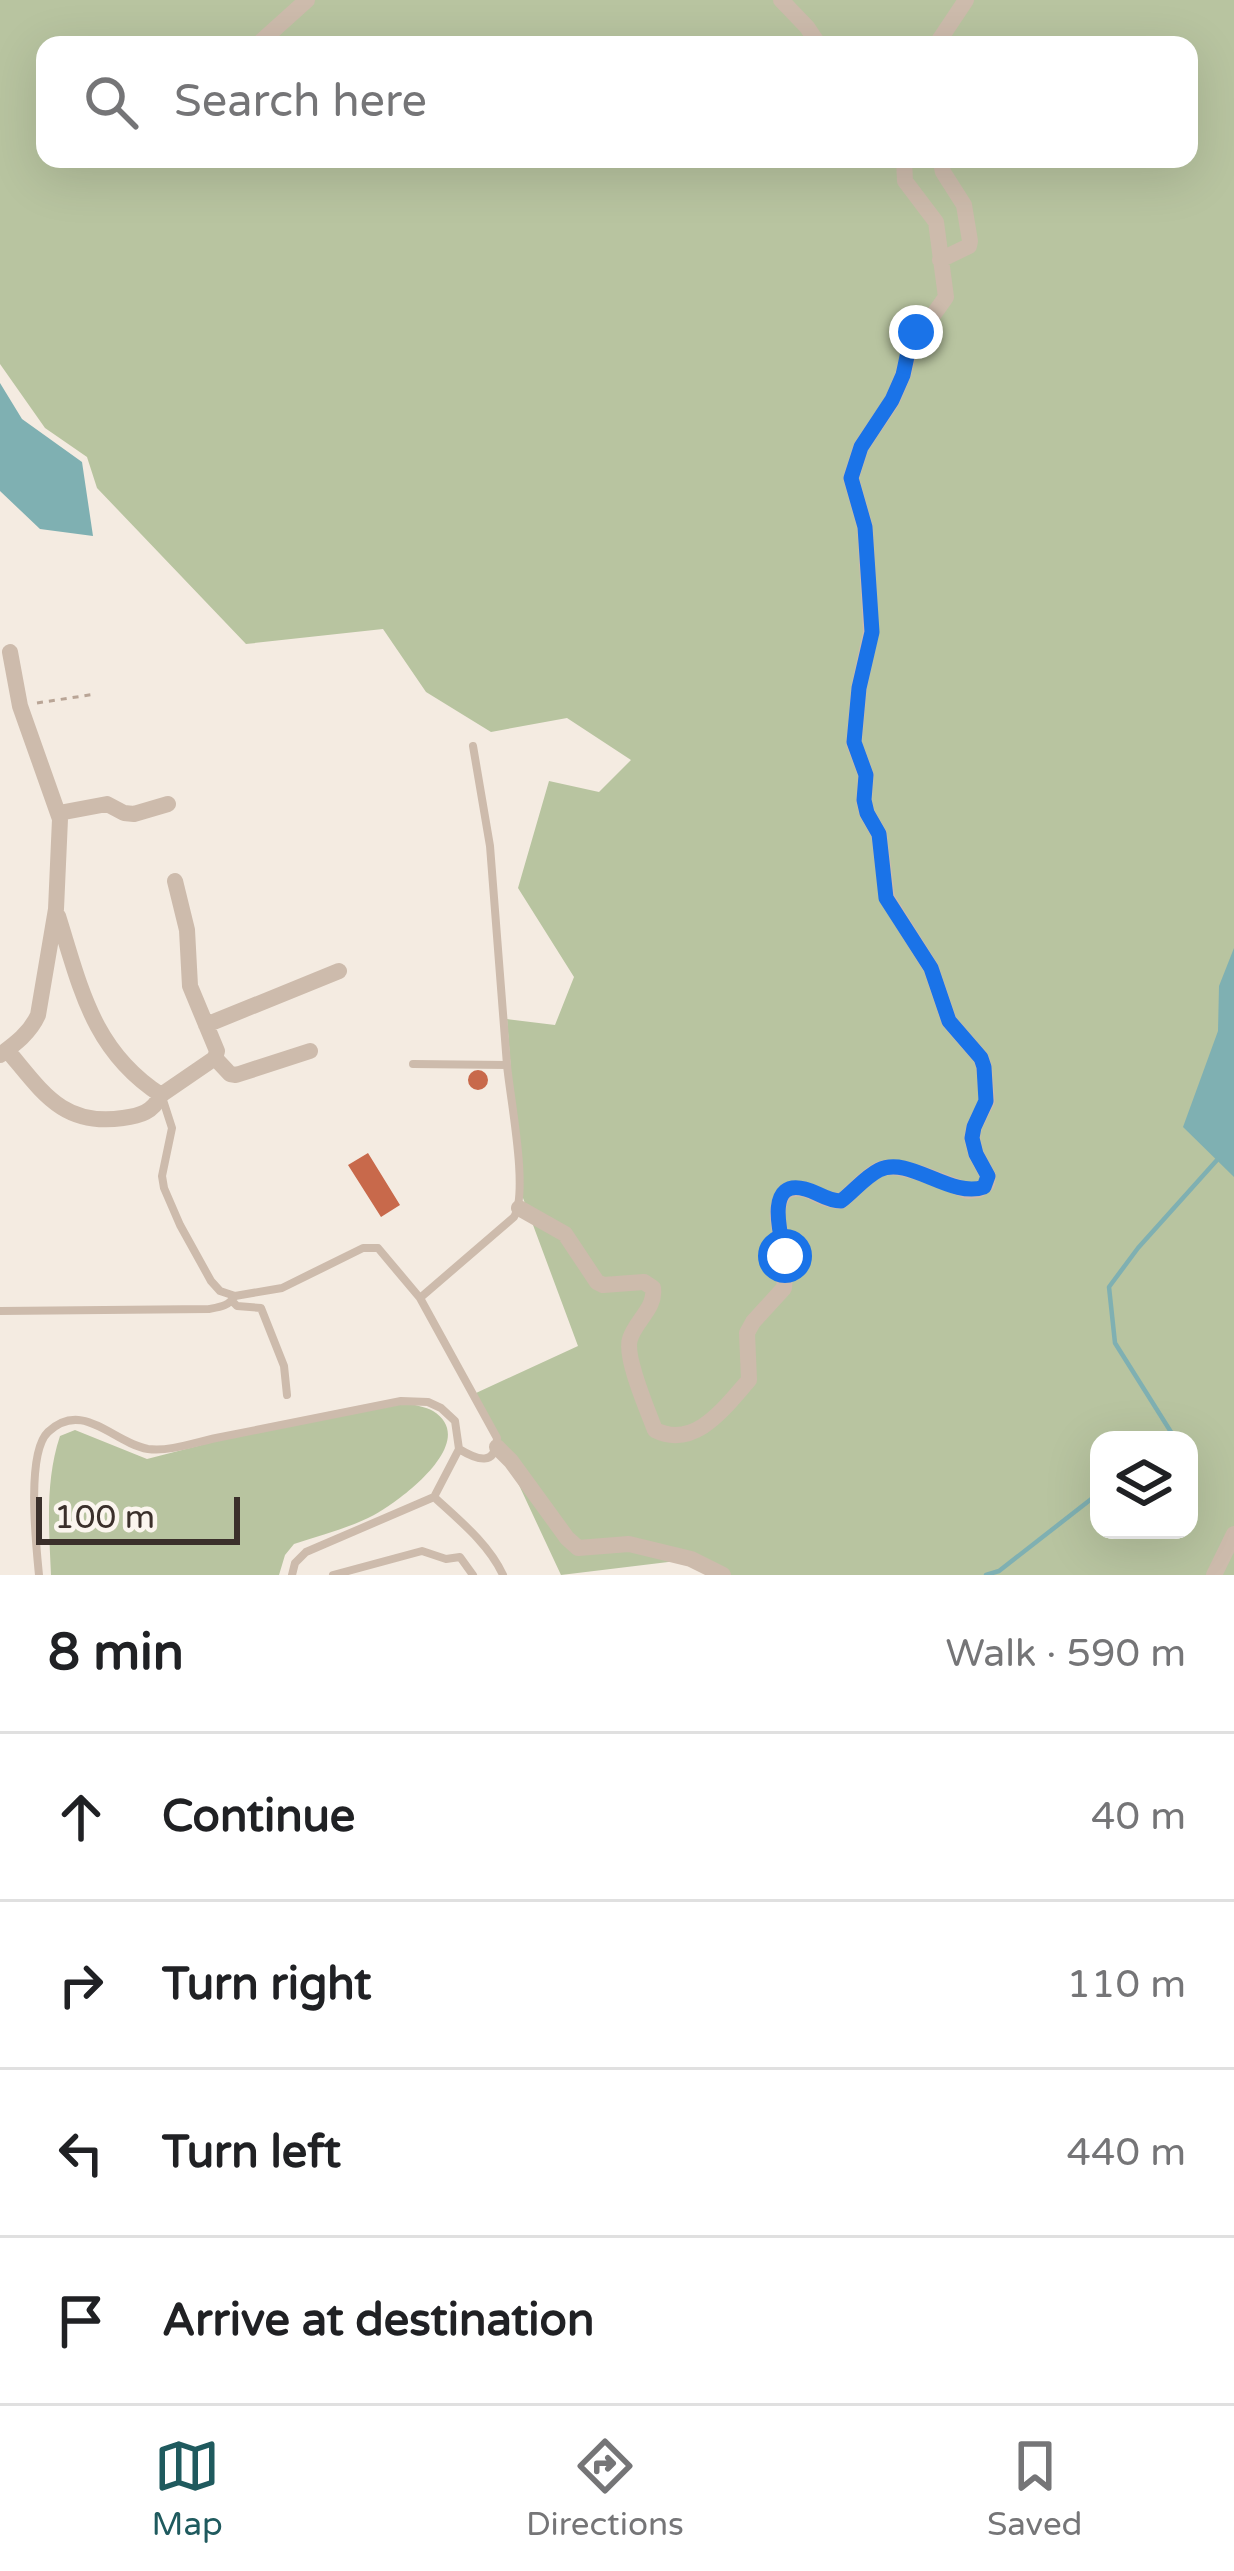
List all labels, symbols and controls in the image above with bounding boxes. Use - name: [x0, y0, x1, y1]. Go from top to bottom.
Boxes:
- search box: [36, 36, 1198, 168]
- icon: search: [78, 69, 144, 135]
- text: Search here: [174, 75, 427, 129]
- route end: [889, 305, 943, 359]
- route start: [758, 1229, 812, 1283]
- map controls: [1090, 1431, 1198, 1539]
- button: layers: [1090, 1431, 1198, 1539]
- scale bar: [36, 1491, 240, 1544]
- text: 100 m: [54, 1498, 155, 1537]
- text: 8 min: [48, 1622, 184, 1684]
- text: Walk · 590 m: [945, 1630, 1186, 1677]
- icon: ahead: [48, 1784, 114, 1850]
- text: Continue: [162, 1790, 355, 1844]
- text: 40 m: [1091, 1793, 1186, 1840]
- icon: right: [48, 1952, 114, 2018]
- text: Turn right: [162, 1958, 371, 2012]
- text: 110 m: [1067, 1961, 1186, 2008]
- icon: left: [48, 2120, 114, 2186]
- text: Turn left: [162, 2126, 341, 2180]
- text: 440 m: [1067, 2129, 1186, 2176]
- icon: arrive: [48, 2288, 114, 2354]
- text: Arrive at destination: [162, 2294, 594, 2348]
- tab: Map: [152, 2433, 223, 2544]
- tab: Directions: [526, 2433, 684, 2544]
- tab: Saved: [987, 2433, 1082, 2544]

